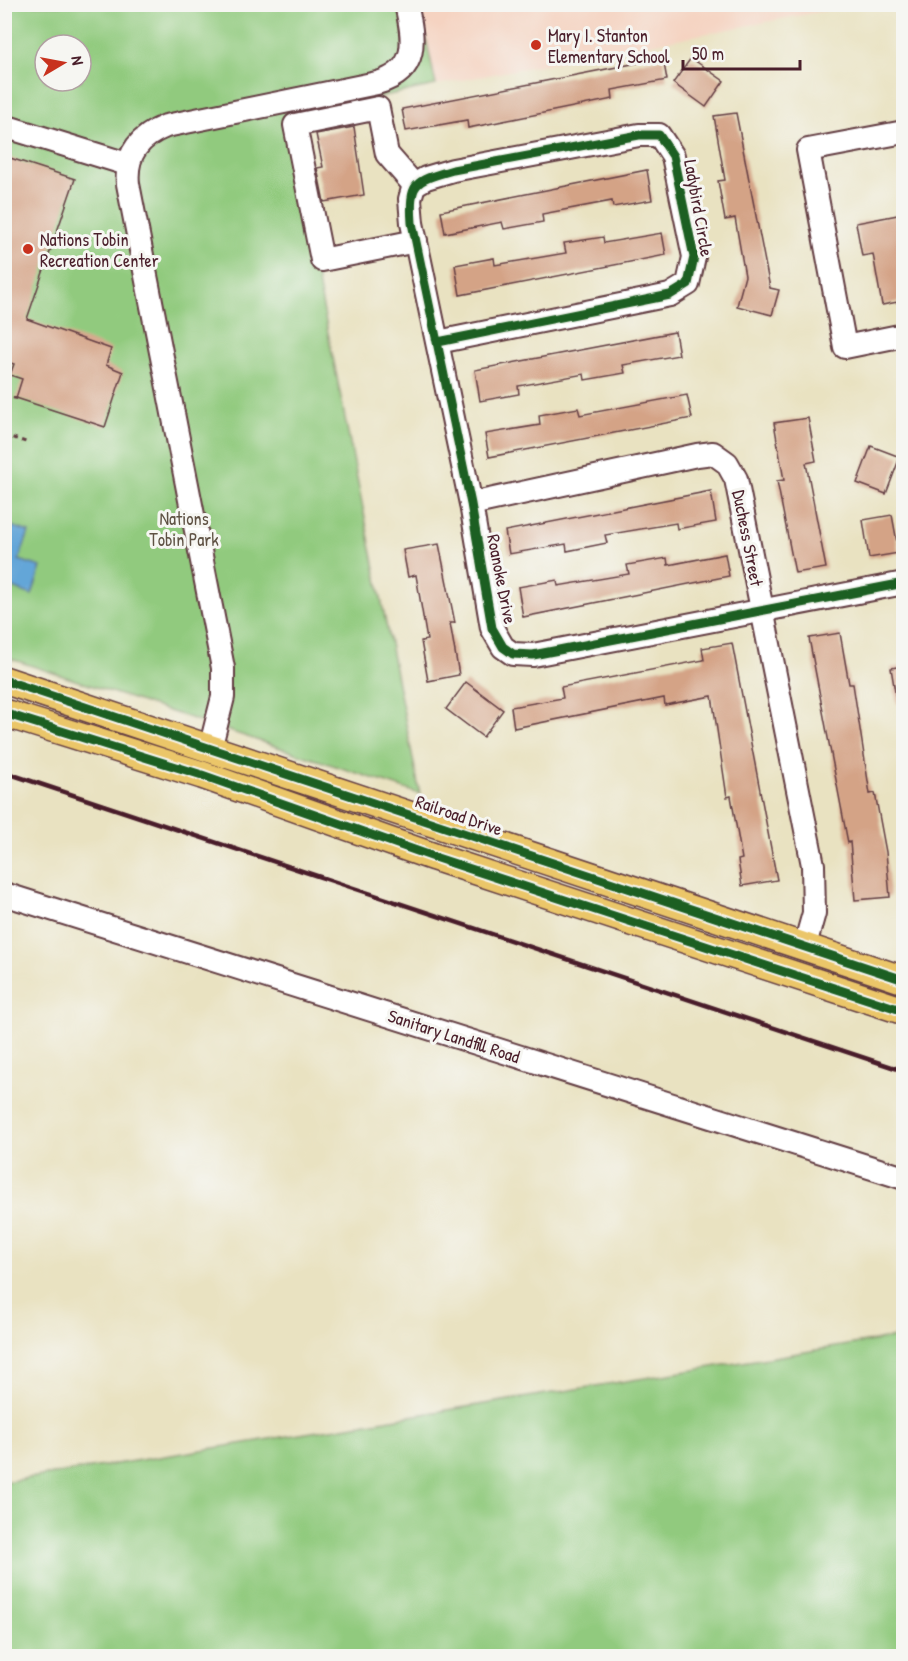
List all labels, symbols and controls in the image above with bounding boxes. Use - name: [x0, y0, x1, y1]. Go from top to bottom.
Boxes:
- place label: Mary I. Stanton Elementary School: [548, 23, 670, 69]
- north arrow: [33, 33, 93, 93]
- scale bar: [683, 33, 800, 71]
- marker: Mary I. Stanton Elementary School: [529, 38, 543, 52]
- text: 50 m: [692, 41, 724, 66]
- text: N: [66, 54, 89, 67]
- street label: Ladybird Circle: [678, 158, 720, 258]
- place label: Nations Tobin Recreation Center: [40, 227, 159, 273]
- marker: Nations Tobin Recreation Center: [21, 242, 35, 256]
- street label: Duchess Street: [726, 488, 770, 589]
- park label: Nations Tobin Park: [149, 506, 219, 552]
- street label: Roanoke Drive: [481, 532, 523, 626]
- street label: Railroad Drive: [412, 788, 506, 842]
- street label: Sanitary Landfill Road: [385, 1003, 523, 1069]

